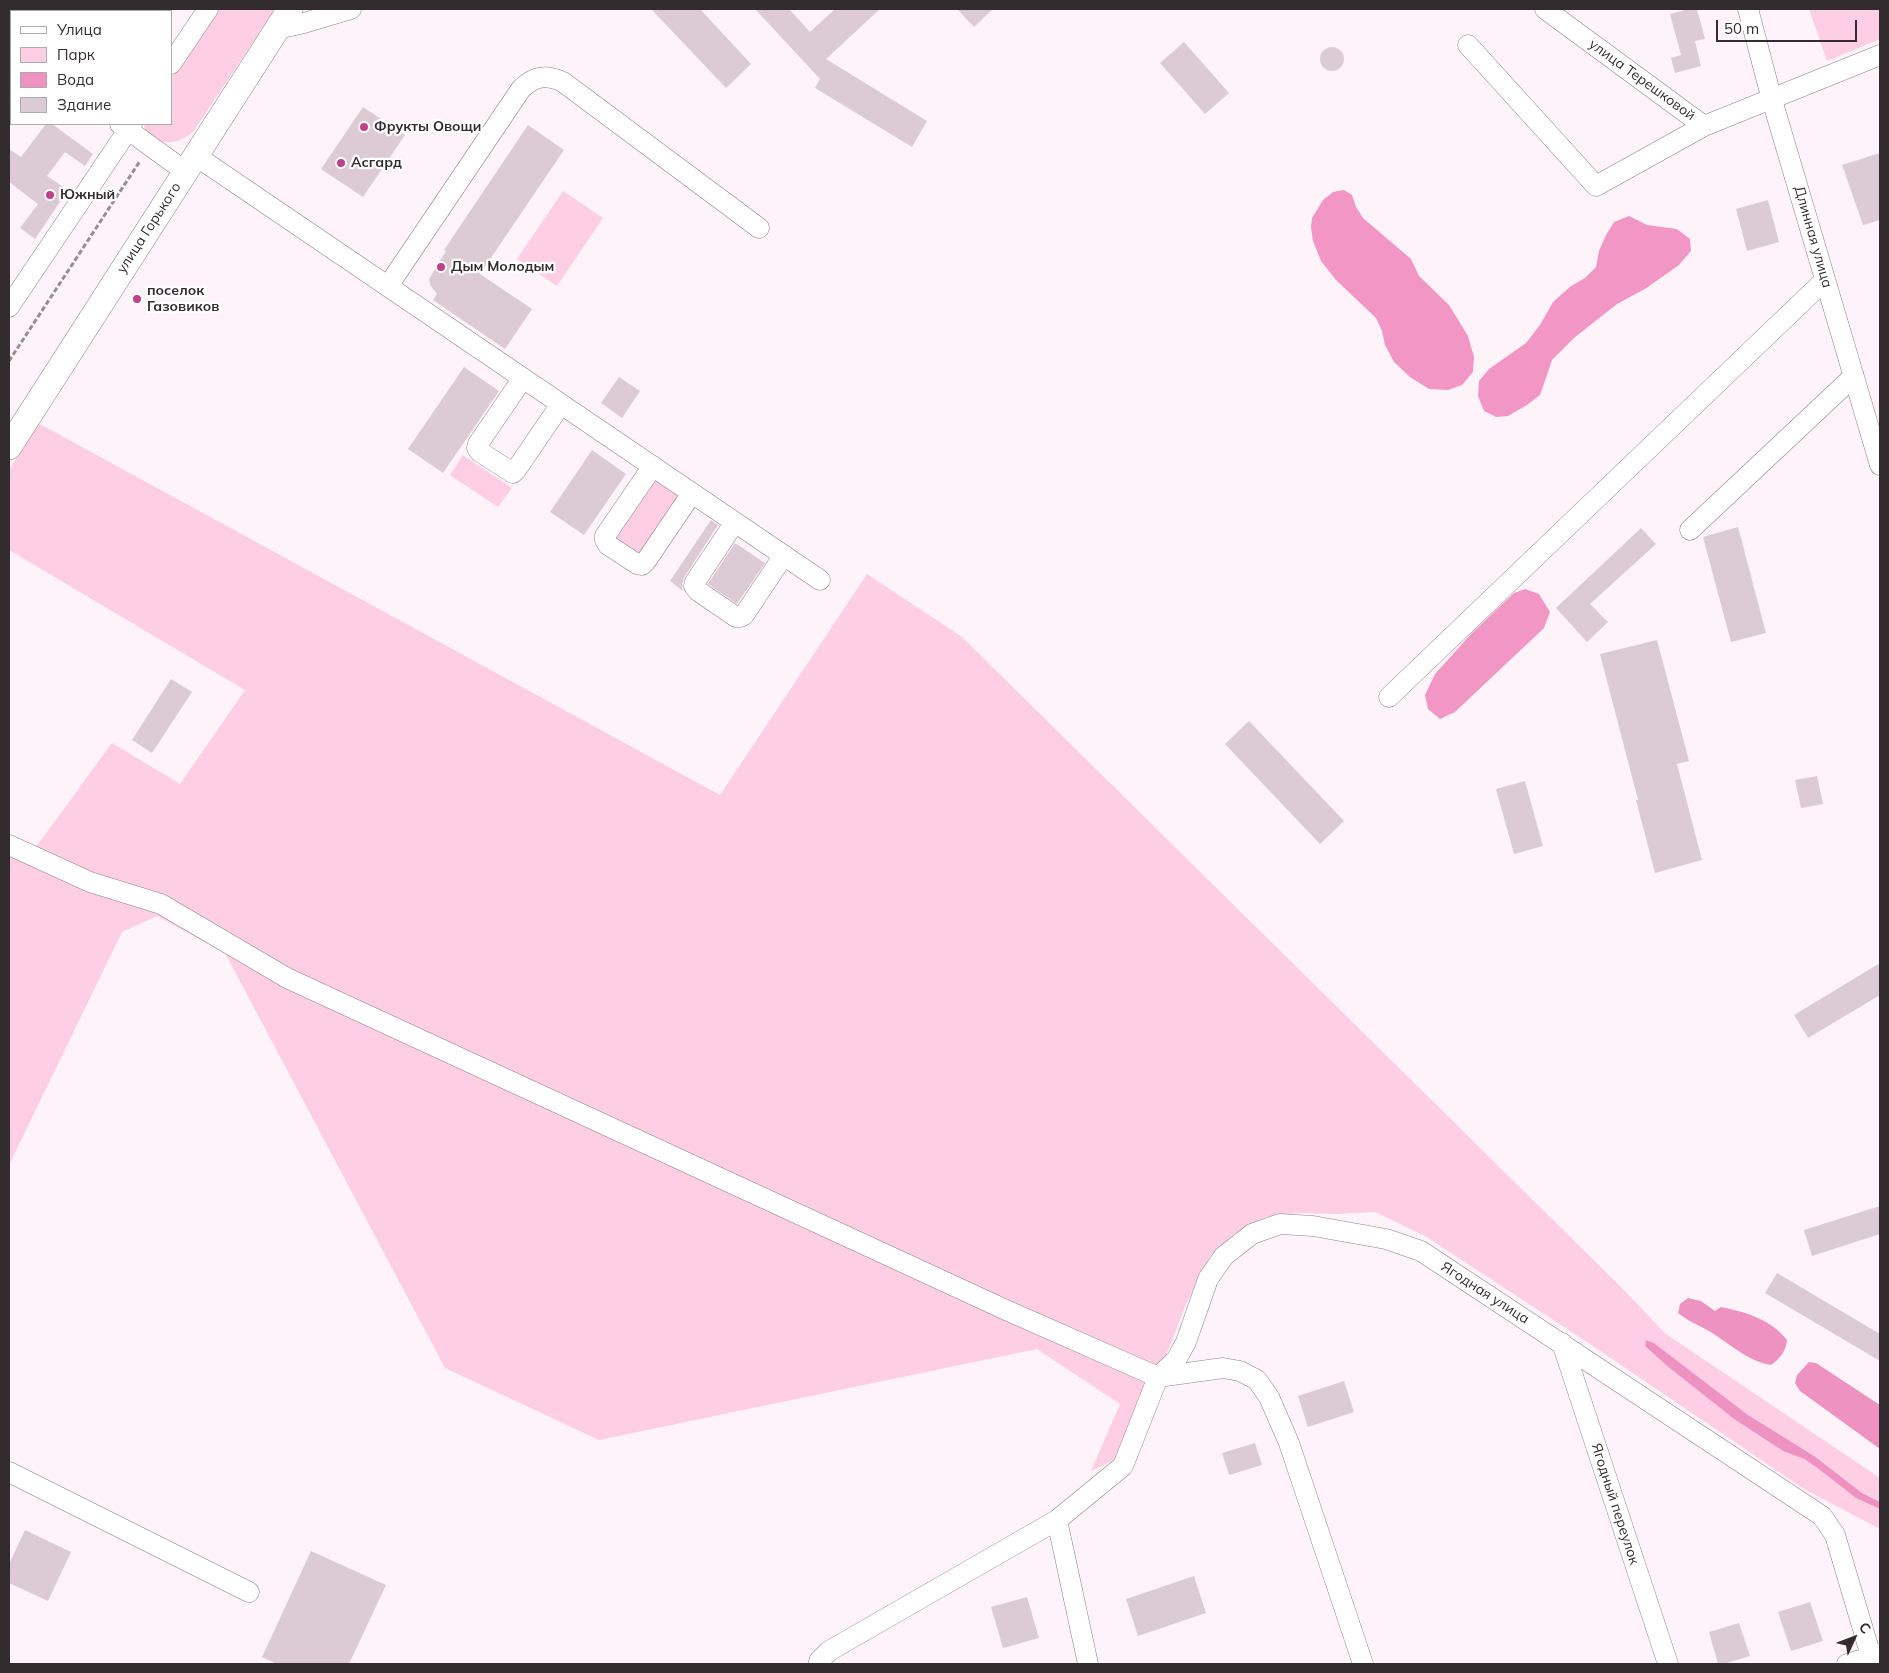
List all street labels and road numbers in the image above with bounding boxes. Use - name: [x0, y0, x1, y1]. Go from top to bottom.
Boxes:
- street label: улица Терешковой: [1586, 36, 1698, 124]
- street label: улица Горького: [113, 179, 185, 277]
- street label: Длинная улица: [1790, 184, 1836, 290]
- street label: Ягодная улица: [1438, 1258, 1532, 1328]
- street label: Ягодный переулок: [1587, 1441, 1643, 1567]

